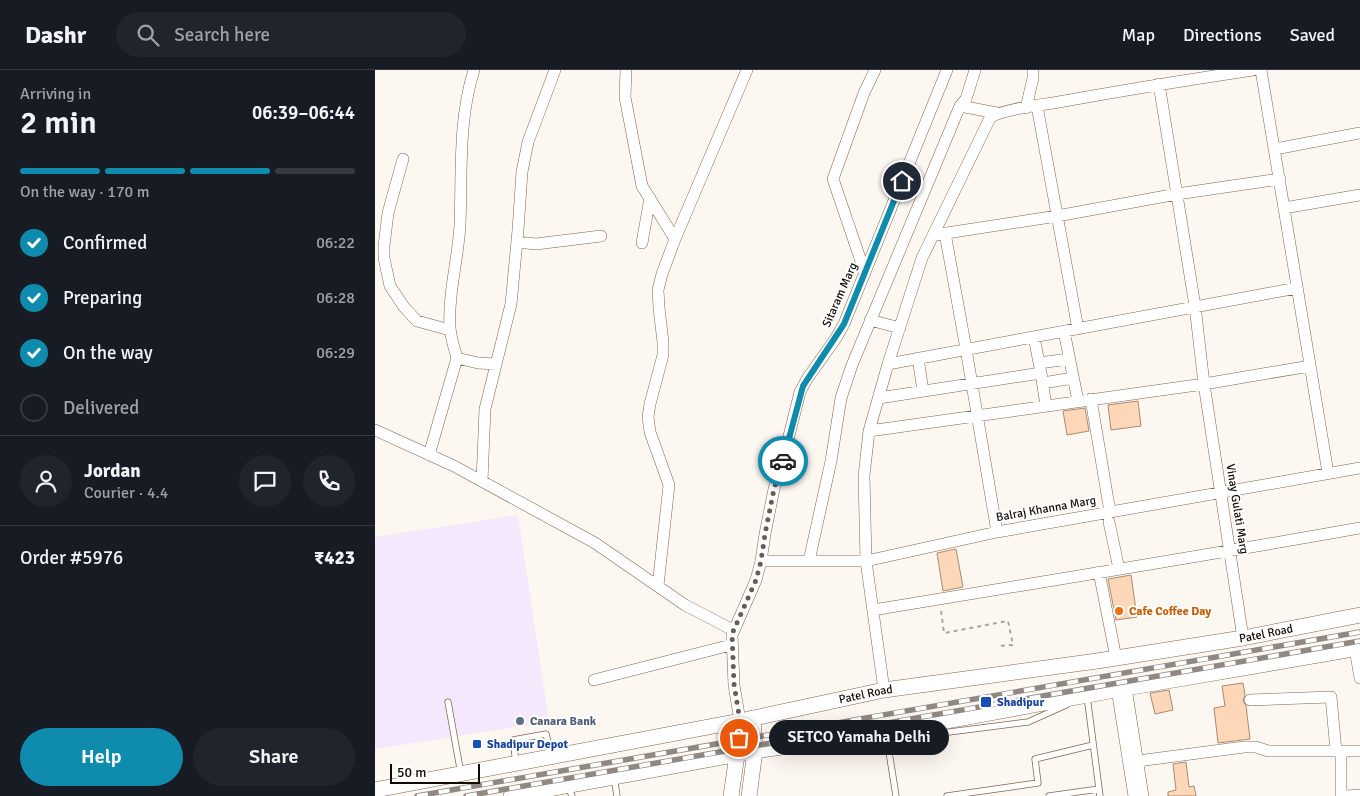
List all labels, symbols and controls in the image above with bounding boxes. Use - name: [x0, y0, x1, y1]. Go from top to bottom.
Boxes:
- search box: [116, 12, 466, 57]
- text: Dashr: [25, 20, 86, 50]
- icon: search: [134, 21, 162, 49]
- text: Search here: [174, 23, 270, 47]
- text: Map: [1122, 24, 1155, 46]
- text: Directions: [1183, 24, 1262, 46]
- text: Saved: [1290, 24, 1335, 46]
- text: Arriving in: [20, 84, 91, 104]
- text: 06:39–06:44: [252, 101, 355, 125]
- text: 2 min: [20, 103, 97, 142]
- pin: [881, 160, 923, 202]
- icon: home: [888, 167, 916, 195]
- text: On the way · 170 m: [20, 182, 150, 202]
- icon: check: [20, 229, 48, 257]
- text: Confirmed: [63, 231, 147, 255]
- text: 06:22: [316, 233, 355, 253]
- street label: Sitaram Marg: [819, 260, 861, 330]
- icon: check: [20, 284, 48, 312]
- text: Preparing: [63, 286, 142, 310]
- text: 06:28: [316, 288, 355, 308]
- icon: check: [20, 339, 48, 367]
- text: On the way: [63, 341, 153, 365]
- text: 06:29: [316, 343, 355, 363]
- text: Delivered: [63, 396, 139, 420]
- courier: [758, 436, 808, 486]
- icon: car: [769, 447, 797, 475]
- button: person: [20, 455, 72, 507]
- button: chat: [239, 455, 291, 507]
- button: phone: [303, 455, 355, 507]
- text: Jordan: [84, 459, 141, 483]
- street label: Vinay Gulati Marg: [1222, 463, 1252, 555]
- text: Courier · 4.4: [84, 483, 168, 503]
- street label: Balraj Khanna Marg: [995, 493, 1097, 525]
- text: Order #5976: [20, 546, 123, 570]
- text: ₹423: [314, 546, 355, 570]
- place label: Cafe Coffee Day: [1129, 604, 1211, 619]
- marker: Cafe Coffee Day: [1113, 605, 1125, 617]
- street label: Patel Road: [1238, 621, 1294, 646]
- street label: Patel Road: [837, 681, 893, 707]
- marker: Shadipur: [979, 695, 993, 709]
- place label: Shadipur: [997, 695, 1044, 710]
- place label: Canara Bank: [530, 714, 597, 729]
- marker: Canara Bank: [514, 715, 526, 727]
- pin: [718, 717, 760, 759]
- callout: SETCO Yamaha Delhi: [769, 720, 949, 756]
- icon: bag: [725, 724, 753, 752]
- text: SETCO Yamaha Delhi: [787, 727, 931, 747]
- button: Help: [20, 728, 183, 786]
- button: Share: [193, 728, 355, 786]
- place label: Shadipur Depot: [487, 737, 568, 752]
- marker: Shadipur Depot: [471, 738, 483, 750]
- scale bar: [390, 761, 480, 784]
- text: 50 m: [397, 764, 426, 781]

